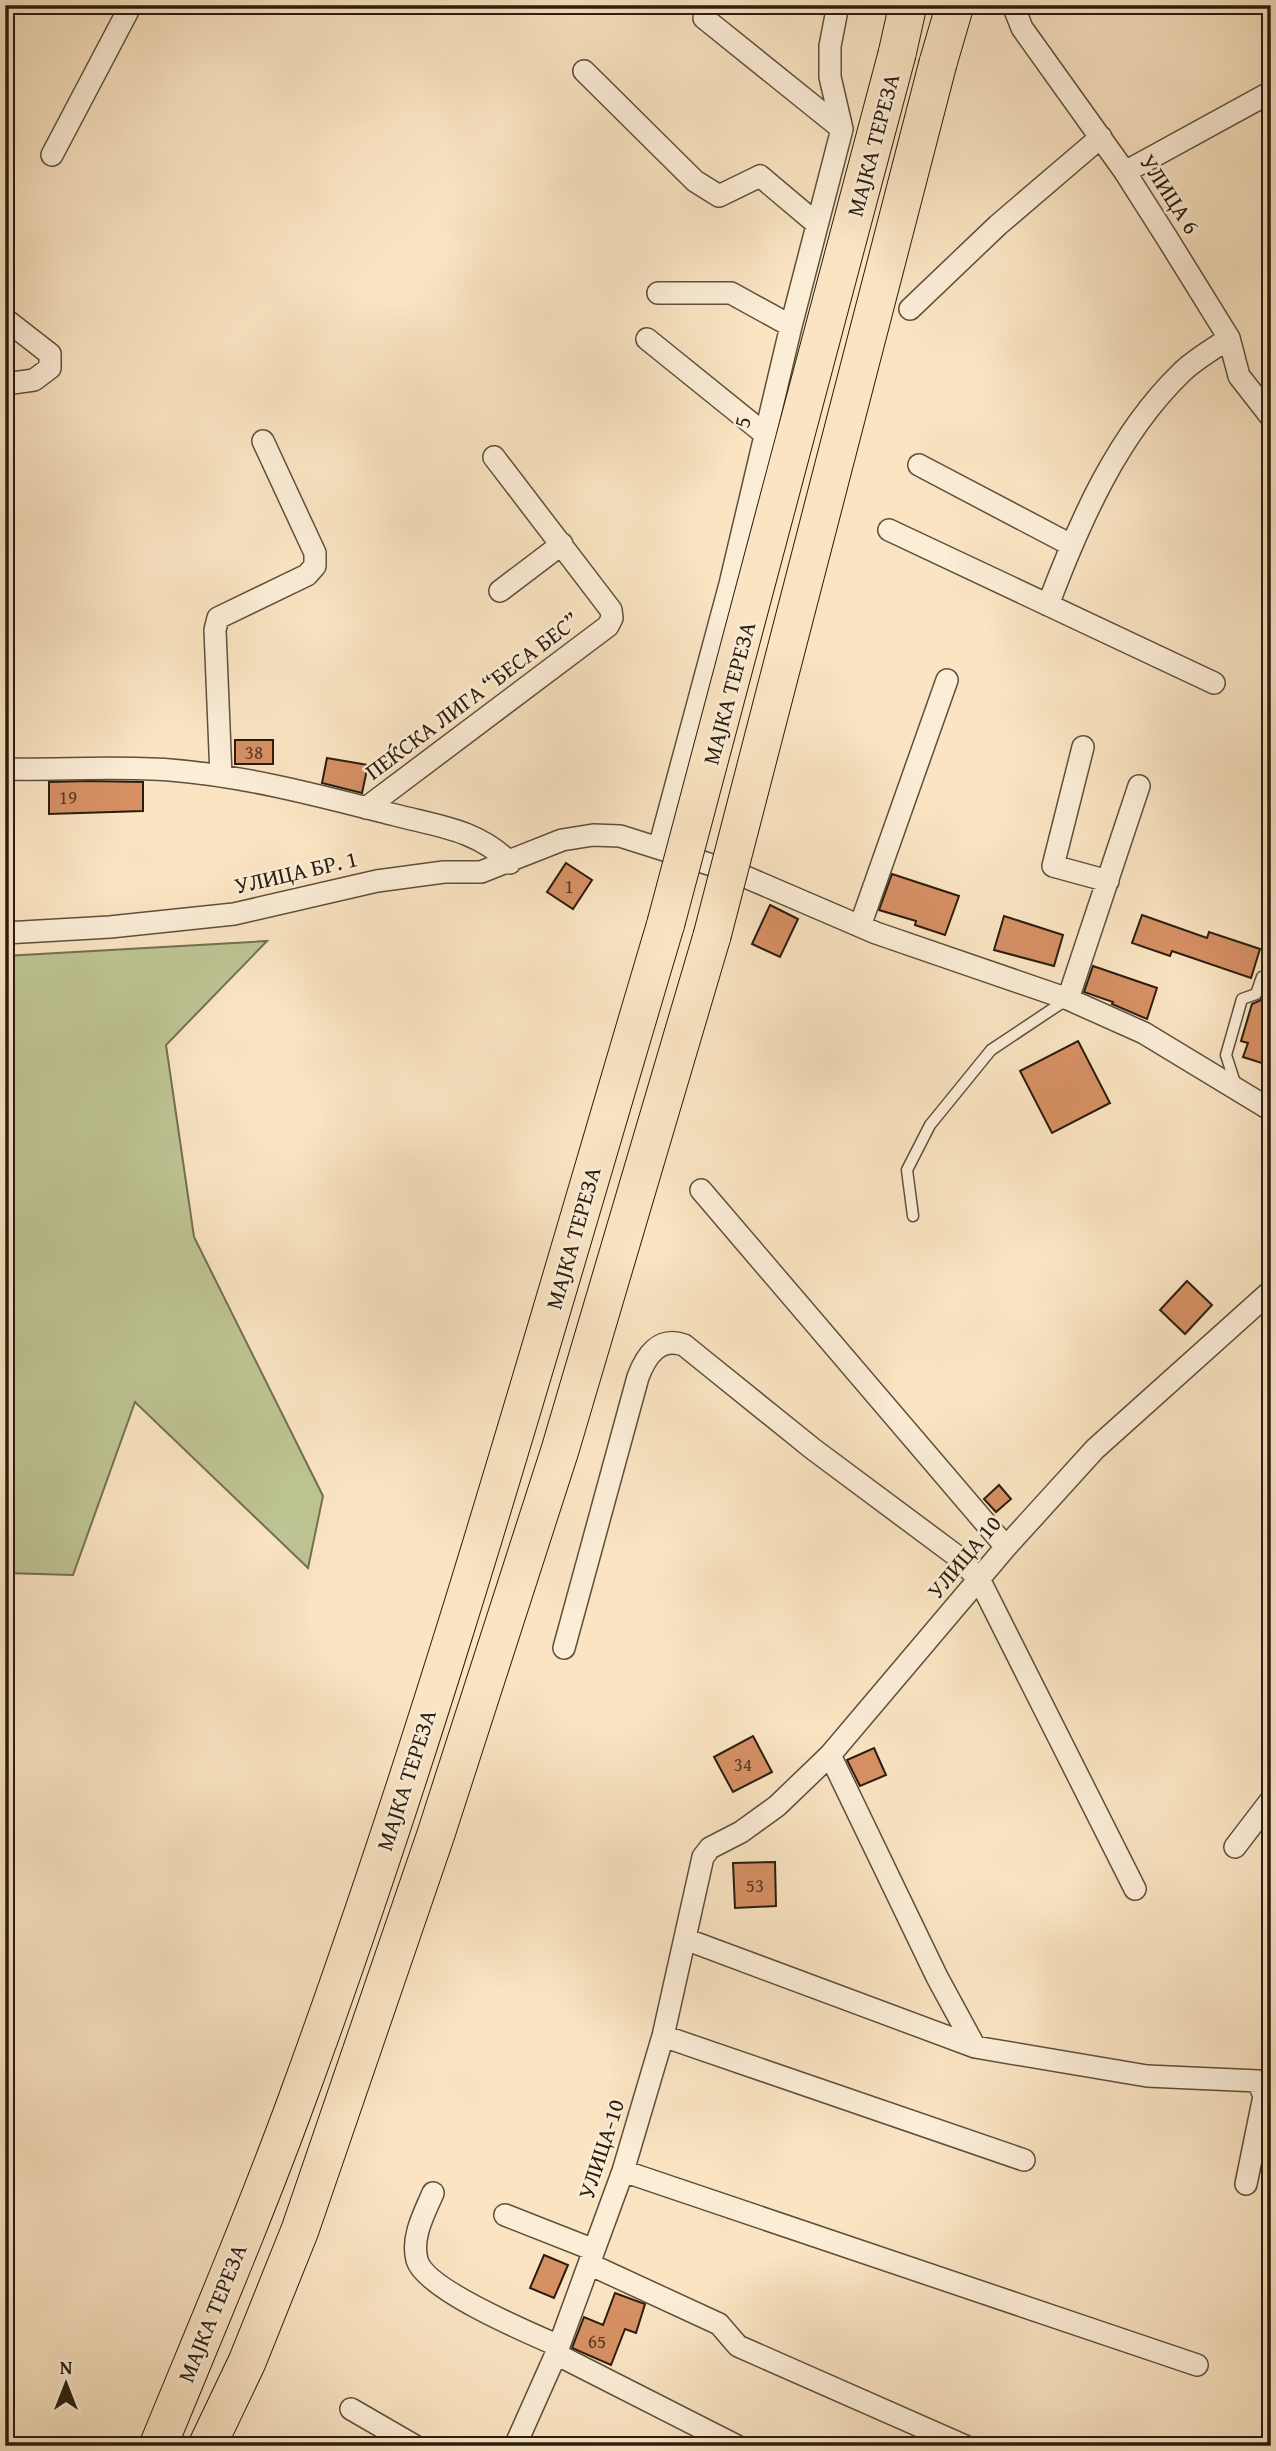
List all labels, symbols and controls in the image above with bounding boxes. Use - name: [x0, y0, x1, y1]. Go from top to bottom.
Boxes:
- street label: МАЈКА ТЕРЕЗА: [838, 70, 907, 220]
- street label: УЛИЦА 6: [1132, 147, 1209, 240]
- street label: 5: [724, 413, 759, 431]
- street label: ПЕЌСКА ЛИГА “БЕСА БЕС”: [358, 604, 586, 787]
- street label: МАЈКА ТЕРЕЗА: [694, 618, 763, 768]
- house number: 38: [245, 738, 263, 766]
- house number: 19: [59, 783, 77, 811]
- street label: УЛИЦА БР. 1: [231, 841, 361, 902]
- house number: 1: [564, 872, 574, 900]
- street label: МАЈКА ТЕРЕЗА: [536, 1163, 609, 1313]
- street label: УЛИЦА 10: [919, 1508, 1008, 1606]
- street label: МАЈКА ТЕРЕЗА: [367, 1705, 444, 1855]
- house number: 34: [734, 1750, 752, 1778]
- house number: 53: [746, 1871, 764, 1899]
- street label: УЛИЦА-10: [569, 2095, 632, 2203]
- street label: МАЈКА ТЕРЕЗА: [169, 2239, 254, 2387]
- house number: 65: [588, 2327, 606, 2355]
- north arrow: [32, 2350, 102, 2420]
- text: N: [60, 2353, 73, 2381]

